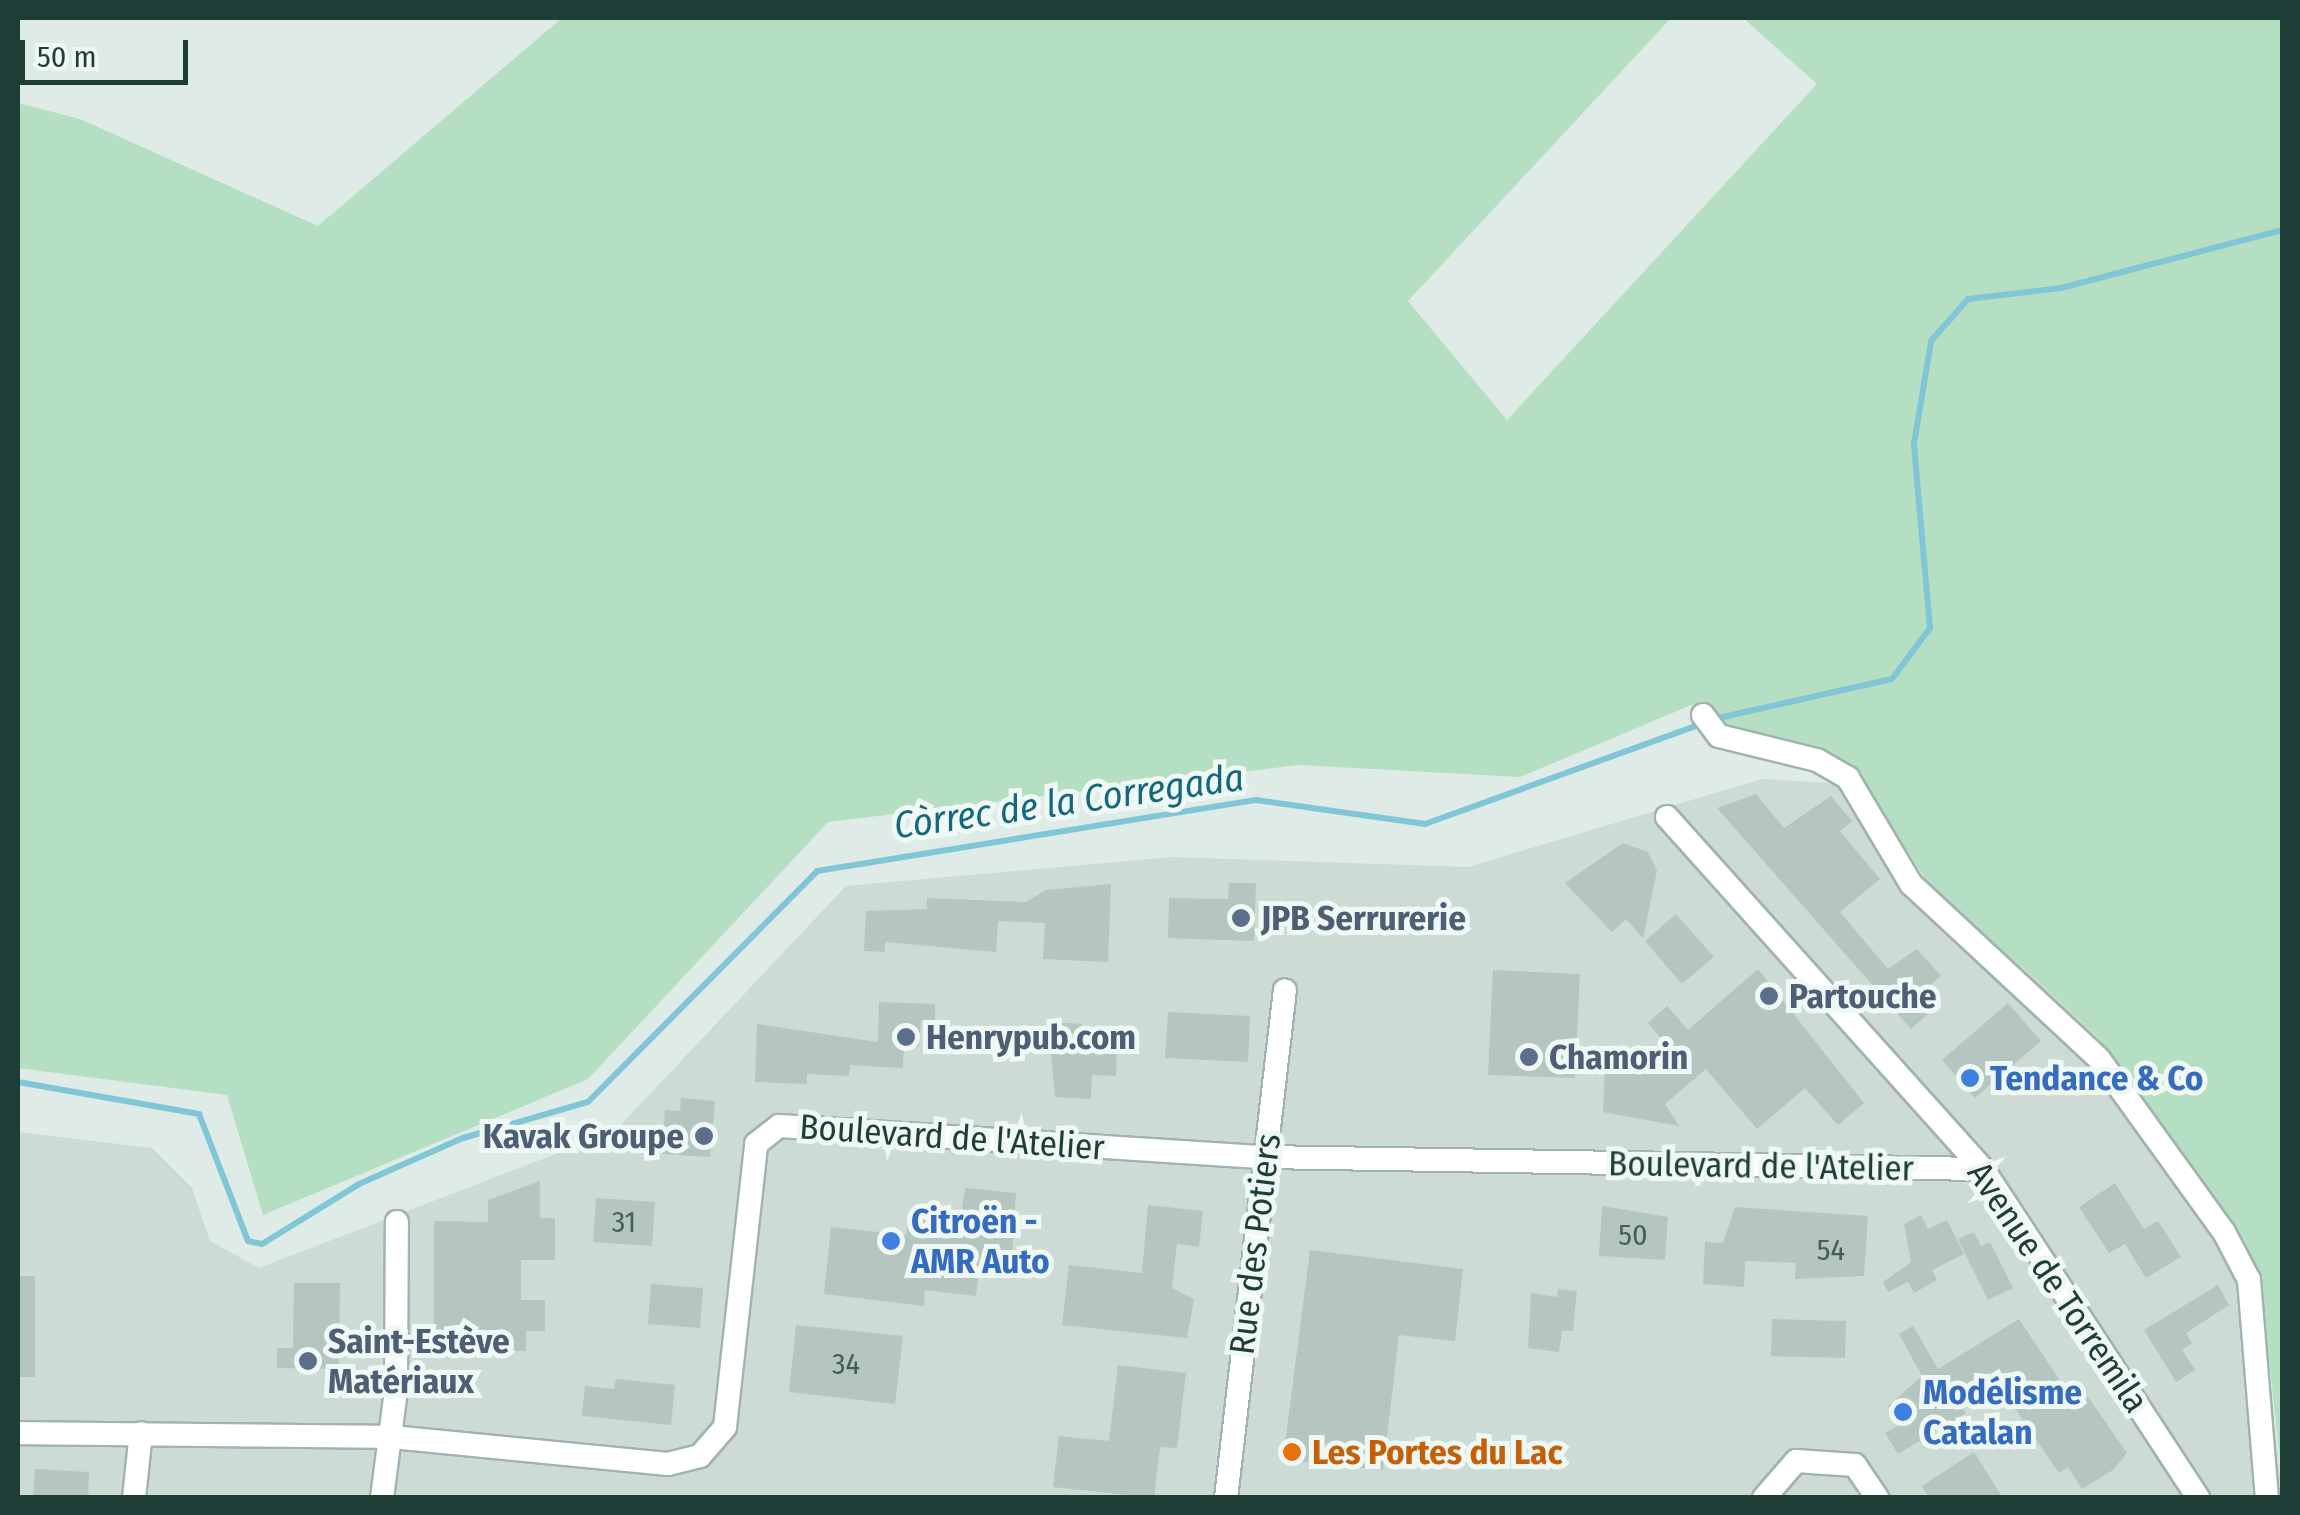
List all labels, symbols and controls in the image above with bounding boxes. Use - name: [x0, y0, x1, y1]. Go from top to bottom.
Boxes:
- scale bar: [25, 20, 192, 82]
- text: 50 m: [37, 39, 97, 75]
- water label: Còrrec de la Corregada: [891, 755, 1247, 849]
- place label: JPB Serrurerie: [1261, 897, 1466, 939]
- marker: JPB Serrurerie: [1230, 907, 1252, 929]
- place label: Partouche: [1789, 975, 1936, 1017]
- marker: Partouche: [1758, 985, 1780, 1007]
- place label: Henrypub.com: [926, 1016, 1136, 1058]
- marker: Henrypub.com: [895, 1026, 917, 1048]
- place label: Chamorin: [1549, 1036, 1688, 1078]
- marker: Chamorin: [1518, 1046, 1540, 1068]
- place label: Tendance & Co: [1990, 1057, 2204, 1099]
- marker: Tendance & Co: [1959, 1067, 1981, 1089]
- street label: Boulevard de l'Atelier: [798, 1105, 1106, 1169]
- place label: Kavak Groupe: [483, 1115, 684, 1157]
- marker: Kavak Groupe: [693, 1125, 715, 1147]
- street label: Rue des Potiers: [1221, 1131, 1289, 1357]
- street label: Boulevard de l'Atelier: [1608, 1142, 1914, 1190]
- street label: Avenue de Torremila: [1959, 1154, 2157, 1420]
- place label: Citroën - AMR Auto: [911, 1200, 1050, 1282]
- house number: 31: [612, 1204, 636, 1240]
- house number: 50: [1618, 1217, 1648, 1253]
- marker: Citroën - AMR Auto: [880, 1230, 902, 1252]
- house number: 54: [1817, 1232, 1845, 1268]
- place label: Saint-Estève Matériaux: [328, 1320, 510, 1402]
- house number: 34: [832, 1346, 860, 1382]
- marker: Saint-Estève Matériaux: [297, 1350, 319, 1372]
- place label: Modélisme Catalan: [1923, 1371, 2082, 1453]
- marker: Modélisme Catalan: [1892, 1401, 1914, 1423]
- place label: Les Portes du Lac: [1312, 1431, 1563, 1473]
- marker: Les Portes du Lac: [1281, 1441, 1303, 1463]

